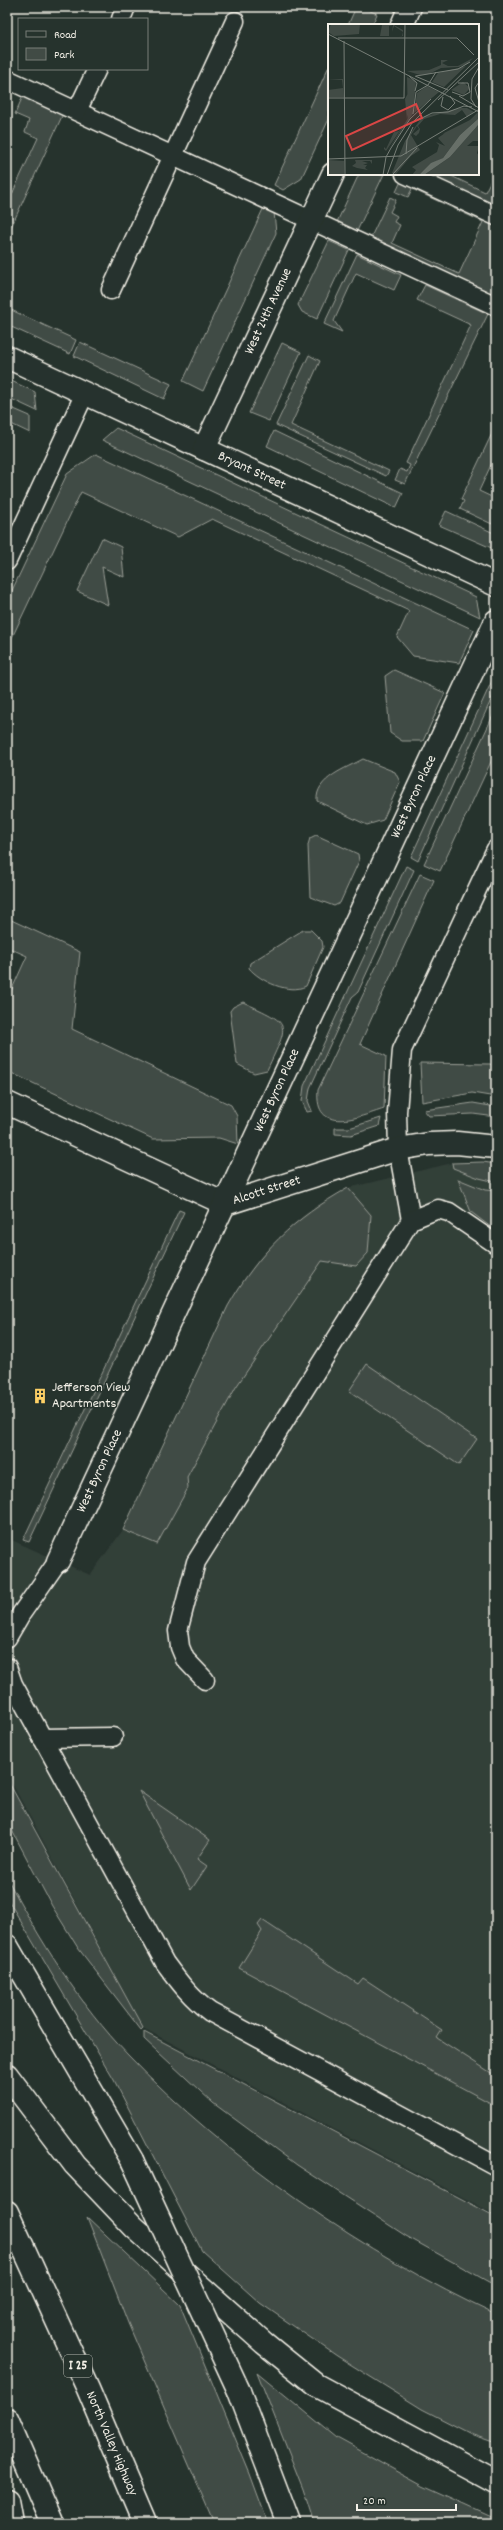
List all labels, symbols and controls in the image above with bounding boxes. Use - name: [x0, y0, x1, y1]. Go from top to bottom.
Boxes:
- legend: [18, 18, 148, 70]
- inset map: [328, 24, 479, 175]
- text: Road: [54, 27, 76, 44]
- text: Park: [54, 47, 75, 64]
- street label: West 24th Avenue: [240, 265, 297, 358]
- street label: Bryant Street: [214, 447, 289, 496]
- street label: West Byron Place: [386, 752, 442, 842]
- street label: West Byron Place: [249, 1046, 305, 1136]
- street label: Alcott Street: [230, 1171, 303, 1211]
- place label: Jefferson View Apartments: [52, 1378, 130, 1414]
- building icon: Jefferson View Apartments: [31, 1387, 49, 1405]
- street label: West Byron Place: [72, 1426, 128, 1516]
- road number: I 25: [64, 2355, 92, 2377]
- street label: North Valley Highway: [80, 2388, 142, 2499]
- scale bar: [357, 2486, 456, 2512]
- text: 20 m: [363, 2493, 386, 2510]

